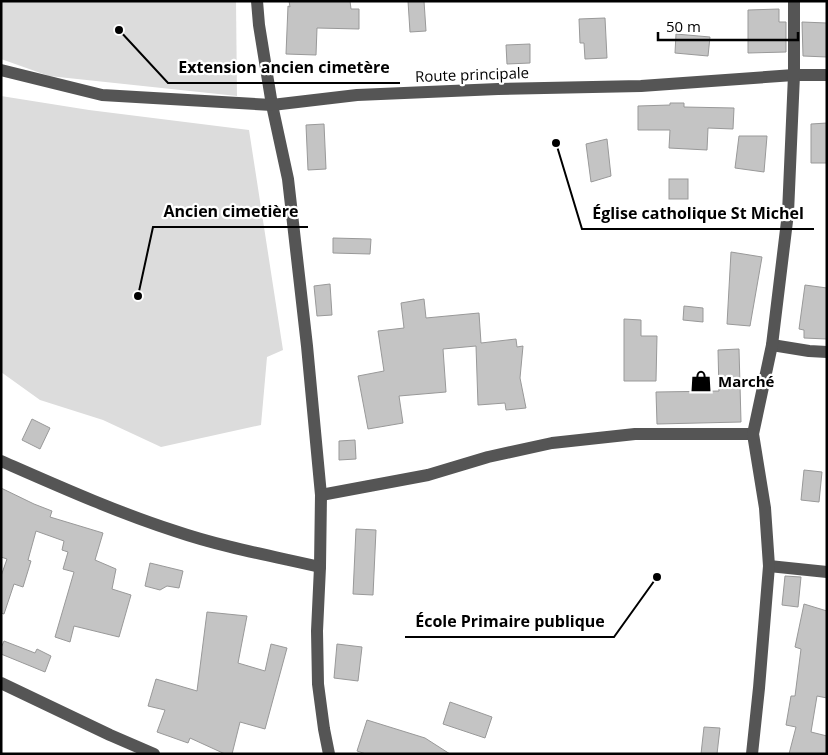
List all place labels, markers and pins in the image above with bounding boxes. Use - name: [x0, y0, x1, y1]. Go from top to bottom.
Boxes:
- callout: Extension ancien cimetère: [168, 52, 400, 83]
- callout: Ancien cimetière: [153, 196, 308, 227]
- callout: Église catholique St Michel: [582, 198, 814, 229]
- shop icon: Marché: [688, 368, 714, 394]
- place label: Marché: [718, 371, 775, 391]
- callout: École Primaire publique: [405, 606, 614, 637]

